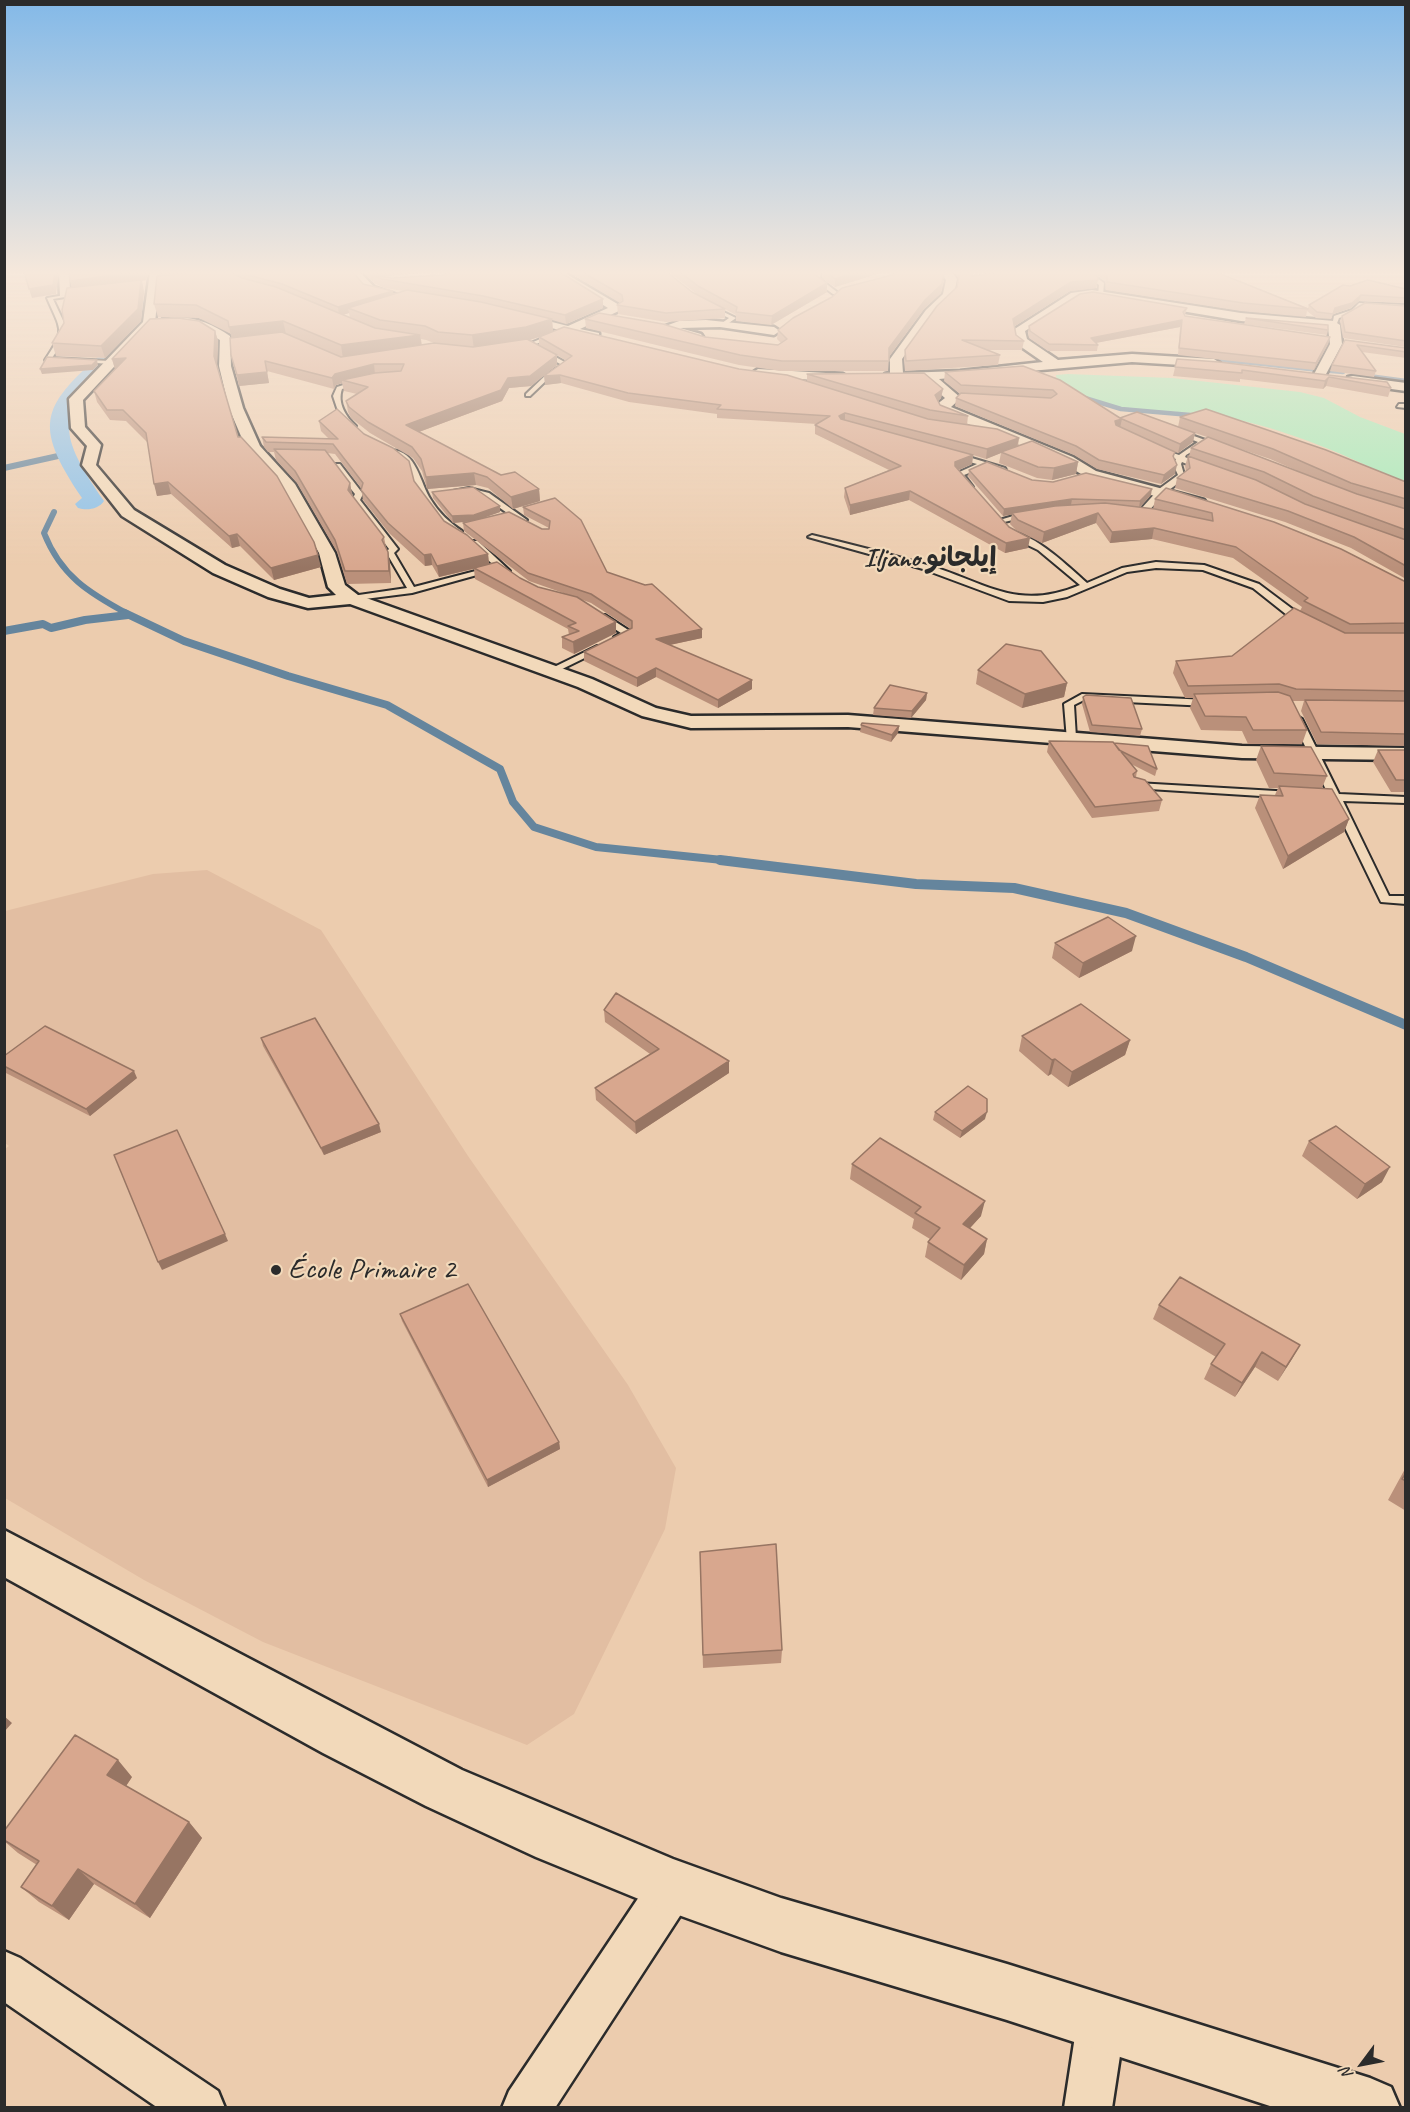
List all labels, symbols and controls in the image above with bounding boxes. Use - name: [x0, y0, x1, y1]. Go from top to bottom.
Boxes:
- district label: Iljano إيلجانو: [864, 543, 996, 575]
- place label: École Primaire 2: [288, 1252, 456, 1288]
- marker: École Primaire 2: [269, 1263, 283, 1277]
- north arrow: [1332, 2034, 1392, 2094]
- text: N: [1336, 2064, 1358, 2083]

